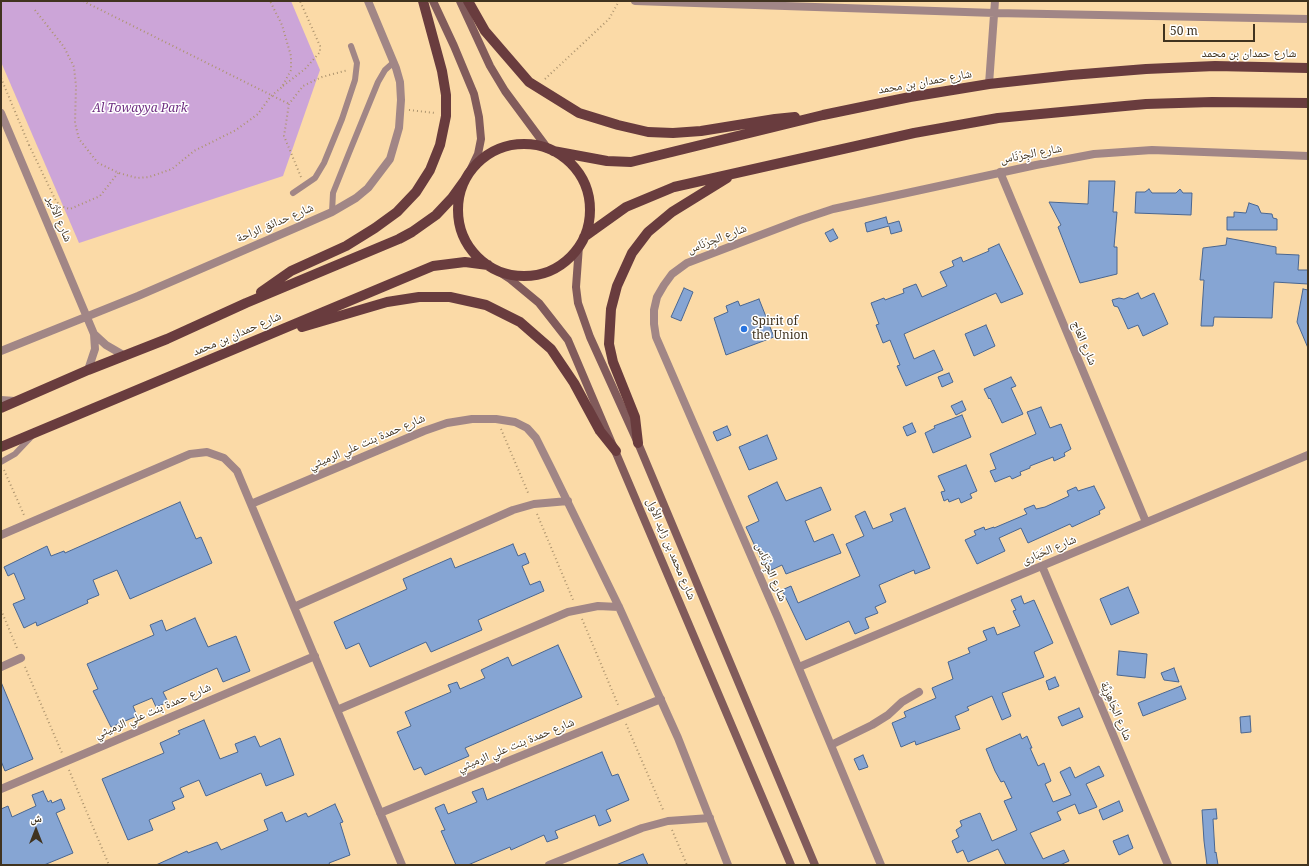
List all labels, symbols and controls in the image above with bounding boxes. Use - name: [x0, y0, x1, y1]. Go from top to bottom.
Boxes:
- scale bar: [1165, 16, 1257, 42]
- text: 50 m: [1170, 22, 1198, 39]
- street label: شارع حمدان بن محمد: [1202, 47, 1296, 61]
- street label: شارع حمدان بن محمد: [877, 67, 973, 97]
- park label: Al Towayya Park: [92, 102, 188, 116]
- street label: شارع الجِرْنَاس: [999, 141, 1063, 167]
- street label: شارع الأثير: [43, 194, 75, 244]
- street label: شارع حدائق الراحة: [234, 200, 316, 246]
- street label: شارع الجِرْنَاس: [685, 221, 749, 257]
- street label: شارع حمدان بن محمد: [191, 309, 283, 359]
- place label: Spirit of the Union: [752, 315, 808, 343]
- street label: شارع العَاج: [1068, 319, 1100, 367]
- marker: Spirit of the Union: [739, 324, 749, 334]
- street label: شارع حمدة بنت علي الرميثي: [307, 411, 427, 473]
- street label: شارع محمد بن زايد الأول: [643, 496, 699, 602]
- street label: شارع الحَبَارى: [1020, 532, 1078, 568]
- street label: شارع الجِرْنَاس: [752, 540, 790, 604]
- street label: شارع الجَاهِزِيَّة: [1097, 679, 1135, 743]
- street label: شارع حمدة بنت علي الرميثي: [93, 680, 213, 742]
- street label: شارع حمدة بنت علي الرميثي: [455, 715, 577, 775]
- north arrow: [16, 810, 56, 850]
- text: ش: [30, 810, 42, 825]

